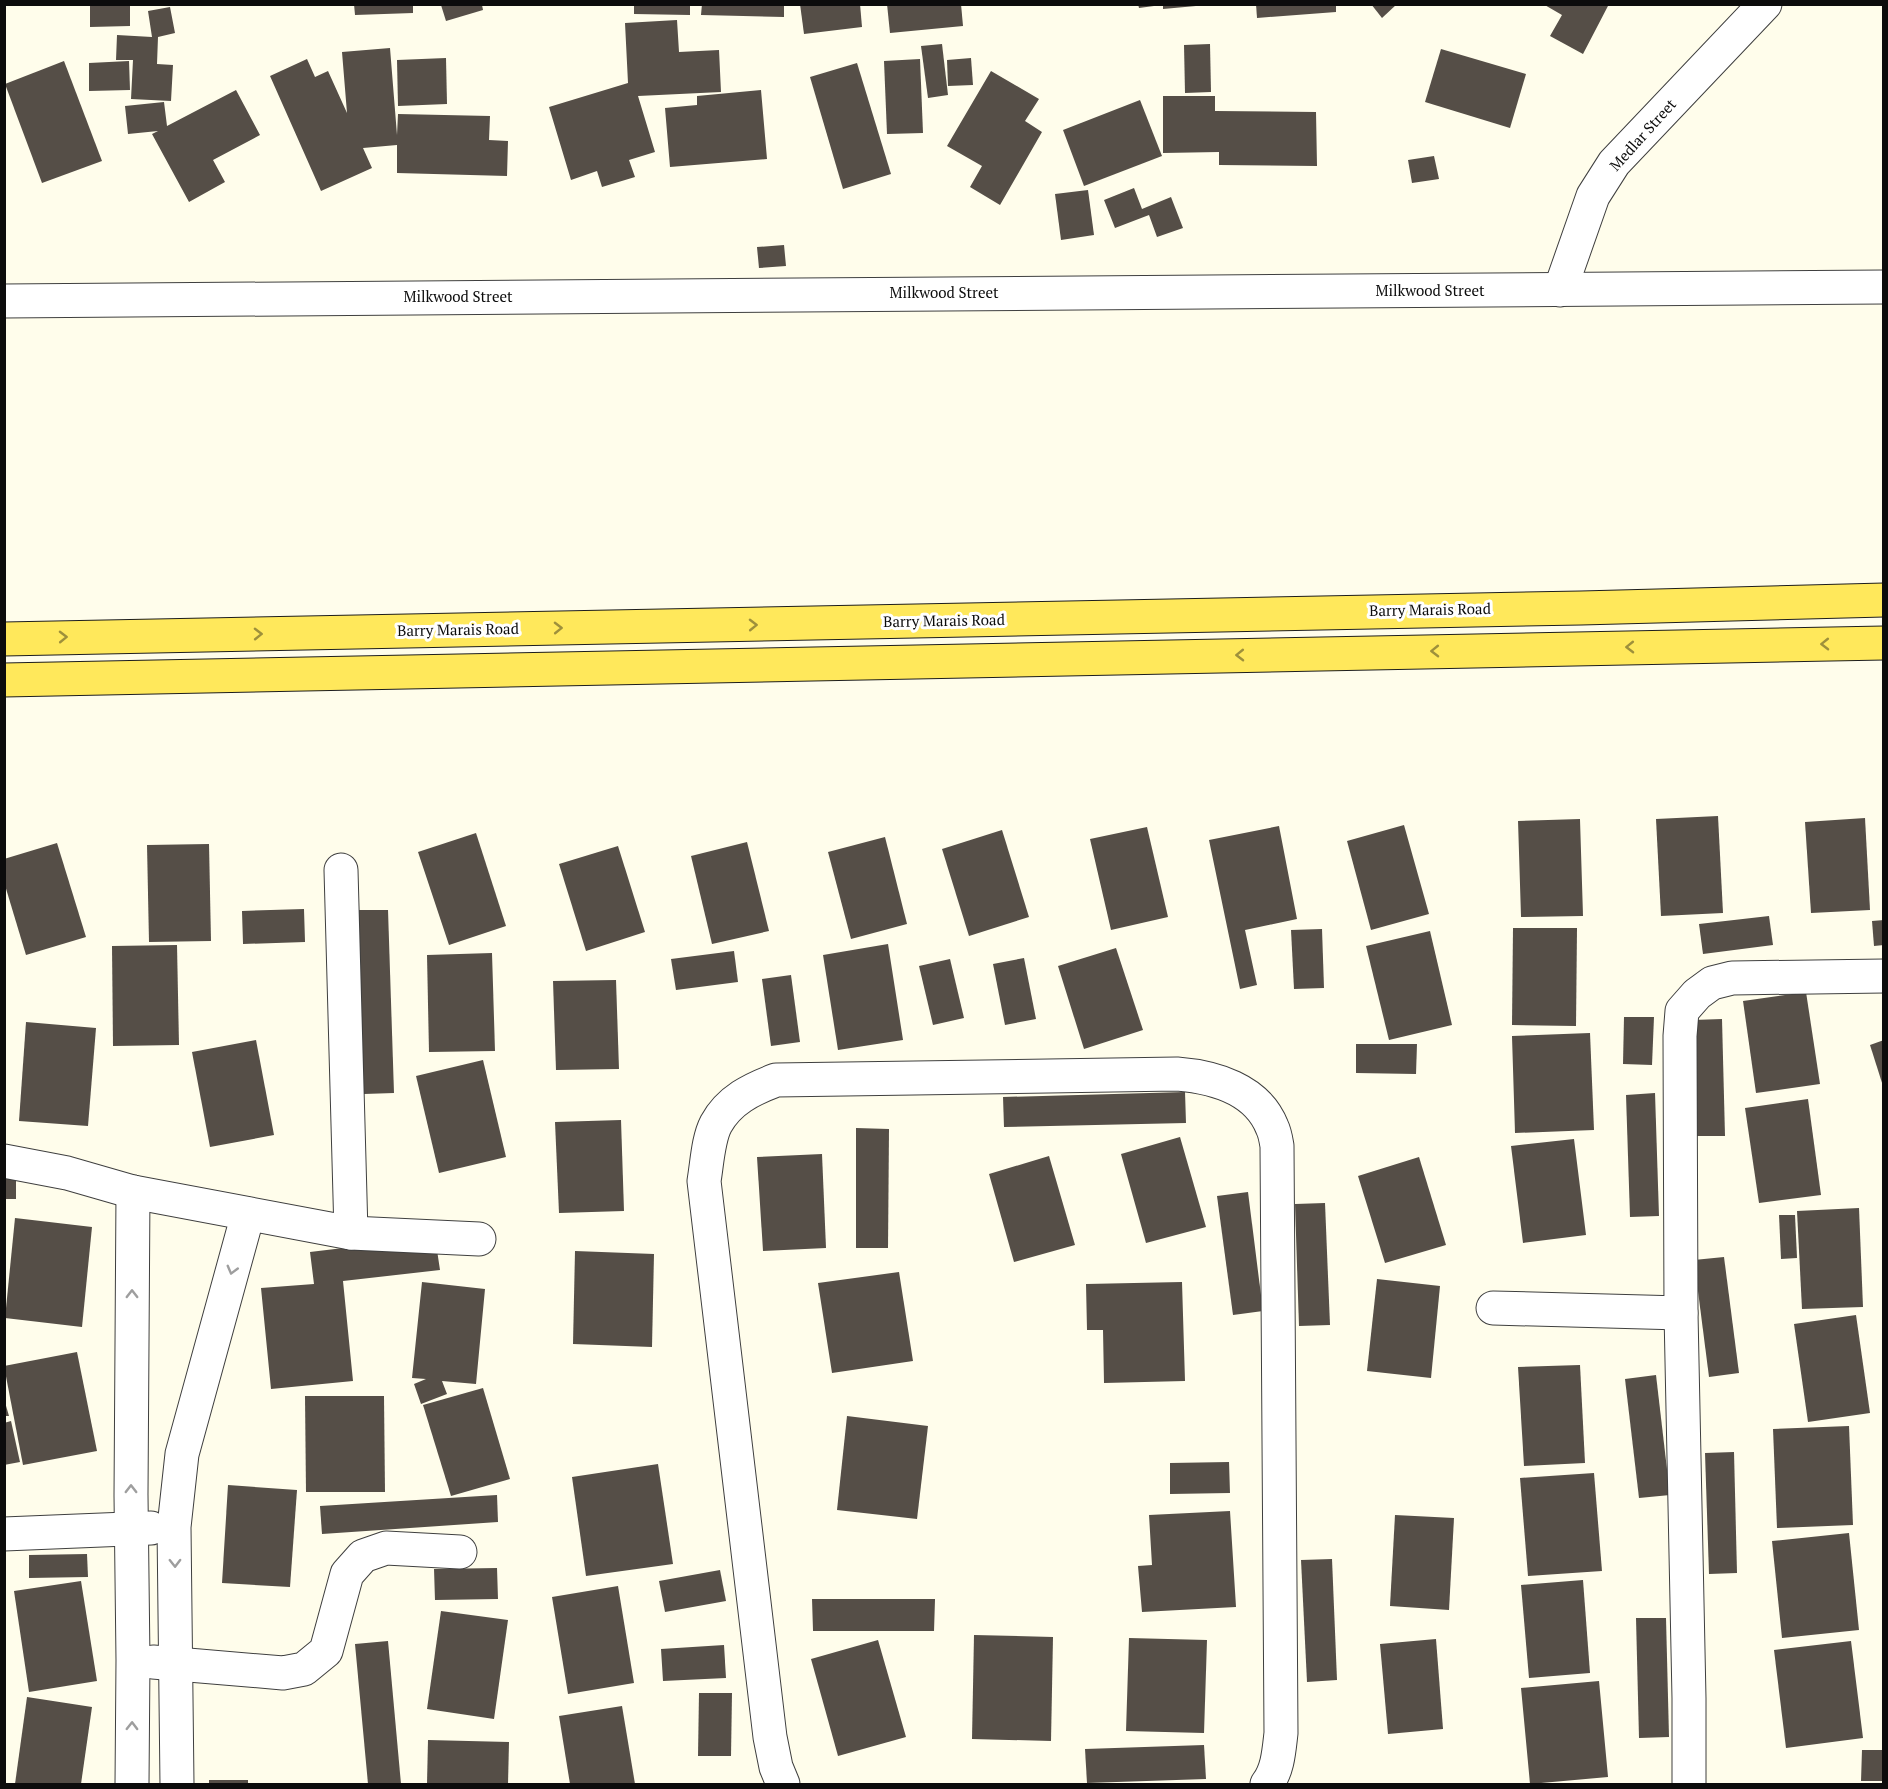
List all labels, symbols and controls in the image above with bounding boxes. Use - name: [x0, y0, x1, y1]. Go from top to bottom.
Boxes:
- street label: Medlar Street: [1605, 94, 1680, 175]
- street label: Milkwood Street: [1375, 280, 1485, 300]
- street label: Milkwood Street: [889, 282, 999, 302]
- street label: Milkwood Street: [403, 286, 513, 306]
- street label: Barry Marais Road: [1369, 598, 1491, 620]
- street label: Barry Marais Road: [883, 609, 1005, 631]
- street label: Barry Marais Road: [397, 618, 519, 640]
- one-way arrow: [748, 618, 757, 631]
- one-way arrow: [553, 622, 562, 634]
- one-way arrow: [253, 628, 262, 640]
- one-way arrow: [58, 631, 67, 644]
- one-way arrow: [1821, 638, 1830, 650]
- one-way arrow: [1626, 641, 1635, 654]
- one-way arrow: [1431, 645, 1440, 657]
- one-way arrow: [1236, 649, 1245, 661]
- one-way arrow: [227, 1264, 239, 1275]
- one-way arrow: [126, 1290, 138, 1299]
- one-way arrow: [125, 1485, 137, 1494]
- one-way arrow: [168, 1559, 181, 1568]
- one-way arrow: [126, 1722, 139, 1731]

